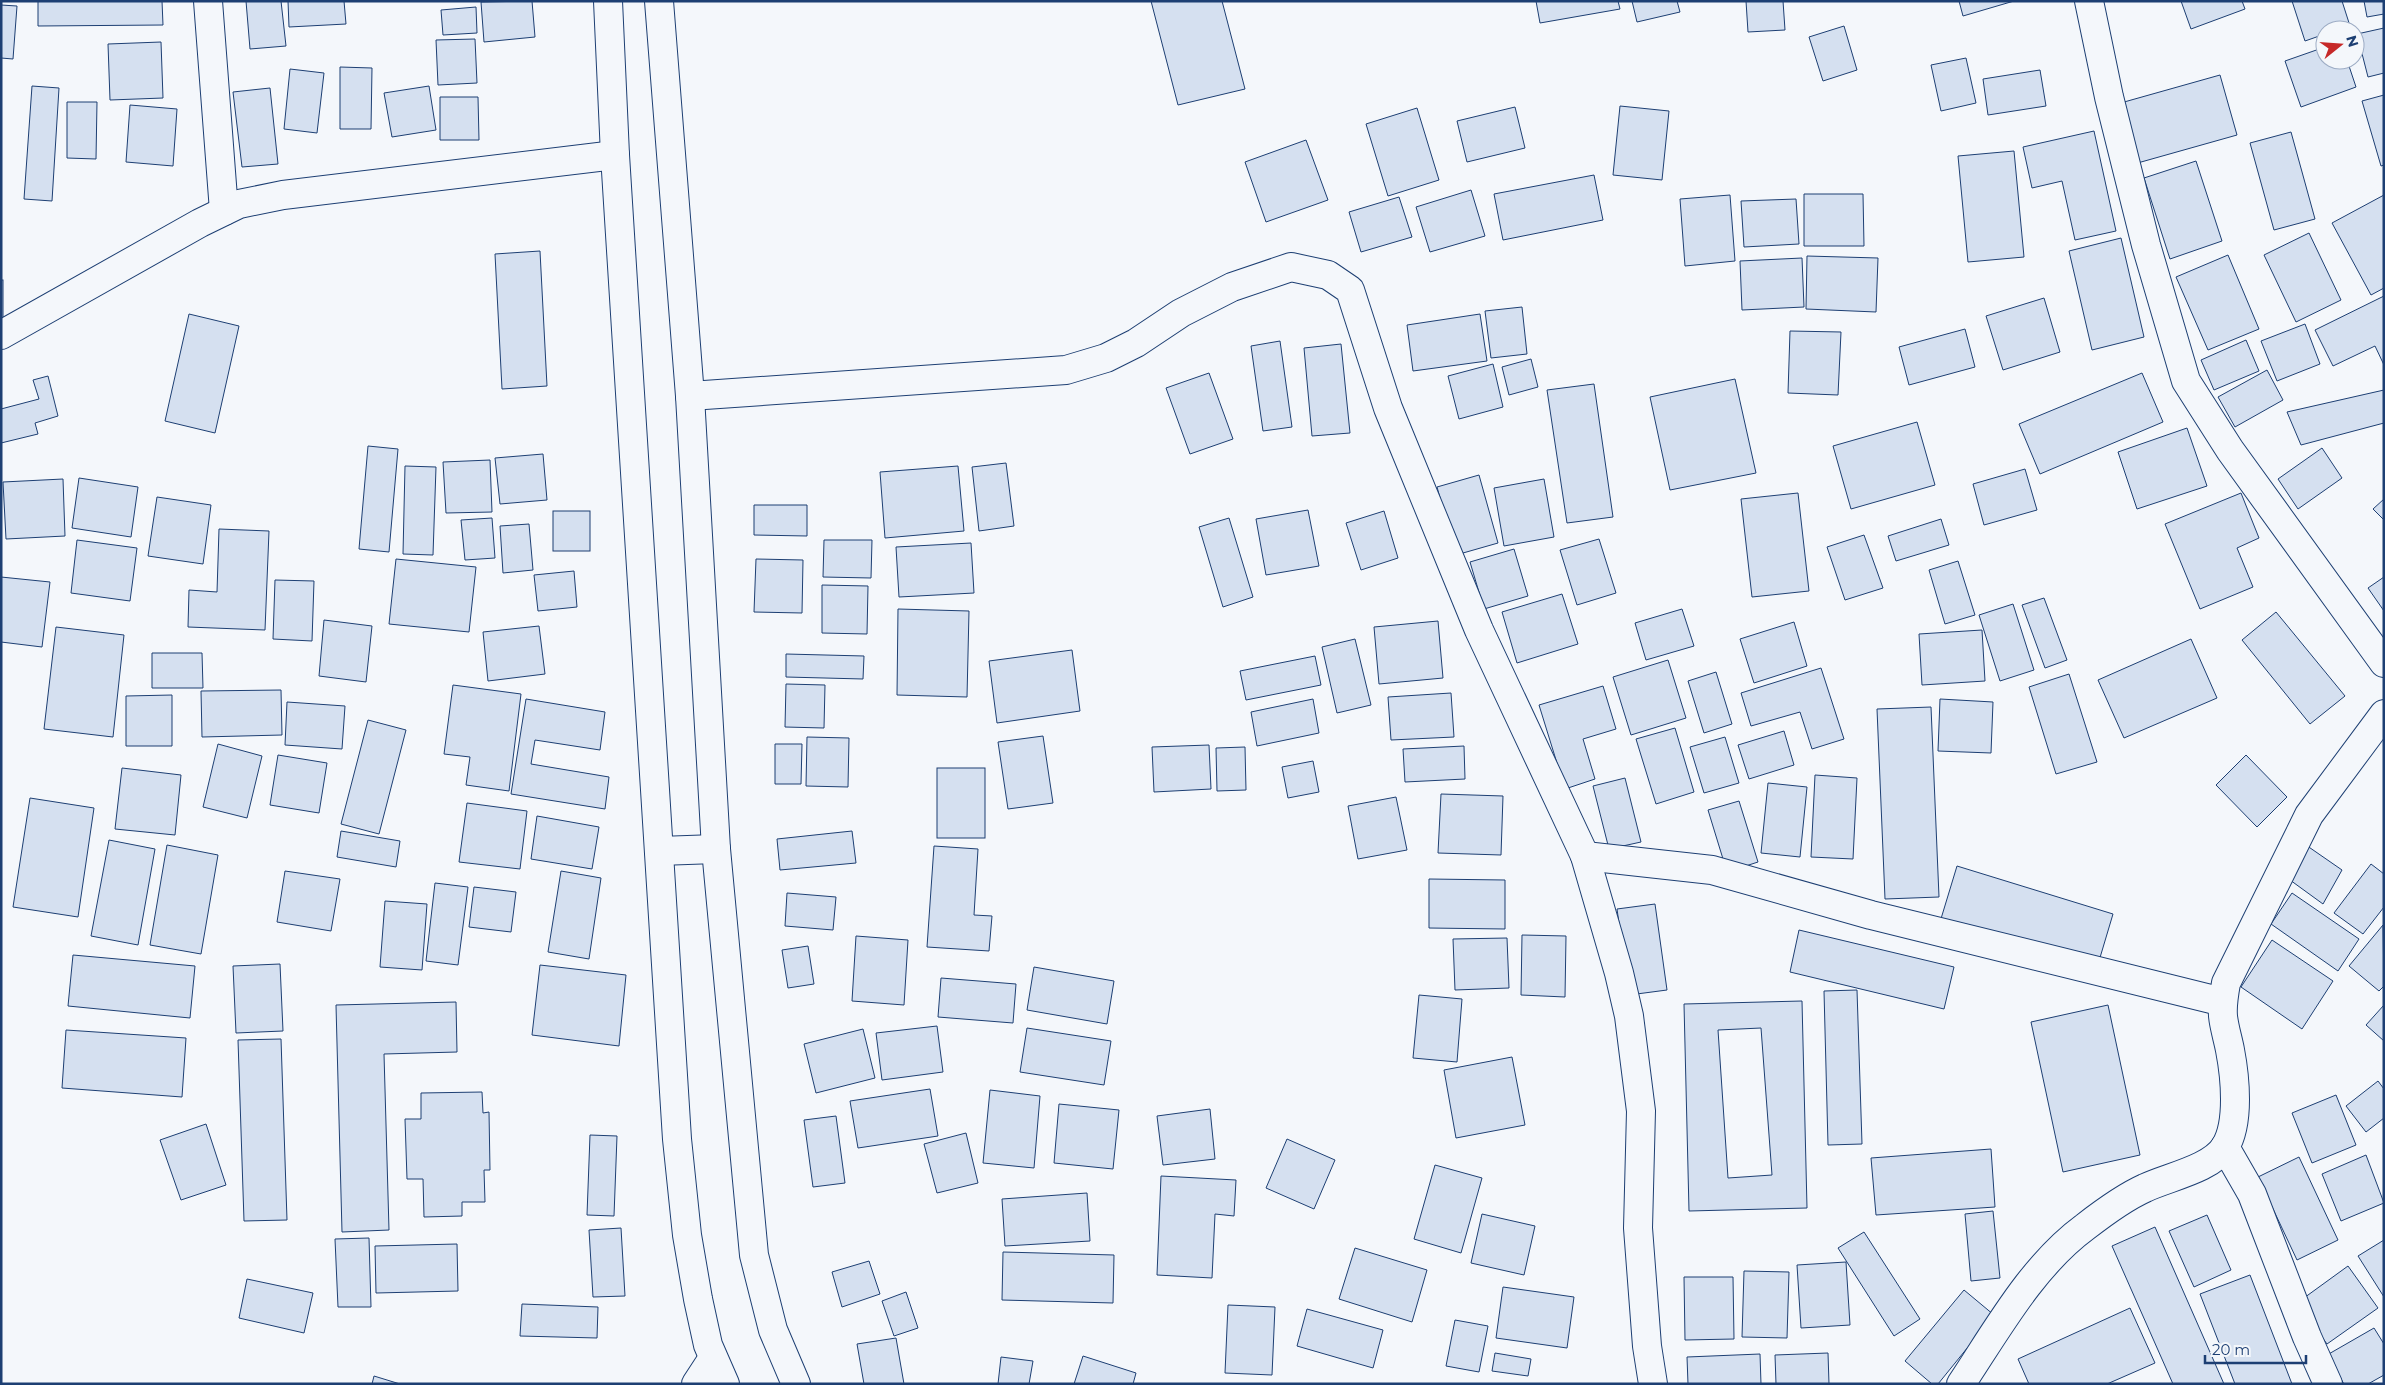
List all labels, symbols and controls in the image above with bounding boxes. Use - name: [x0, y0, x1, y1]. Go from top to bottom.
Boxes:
- north arrow: [2315, 20, 2365, 70]
- text: N: [2342, 33, 2363, 49]
- scale bar: [2205, 1332, 2306, 1364]
- text: 20 m: [2212, 1340, 2250, 1359]

